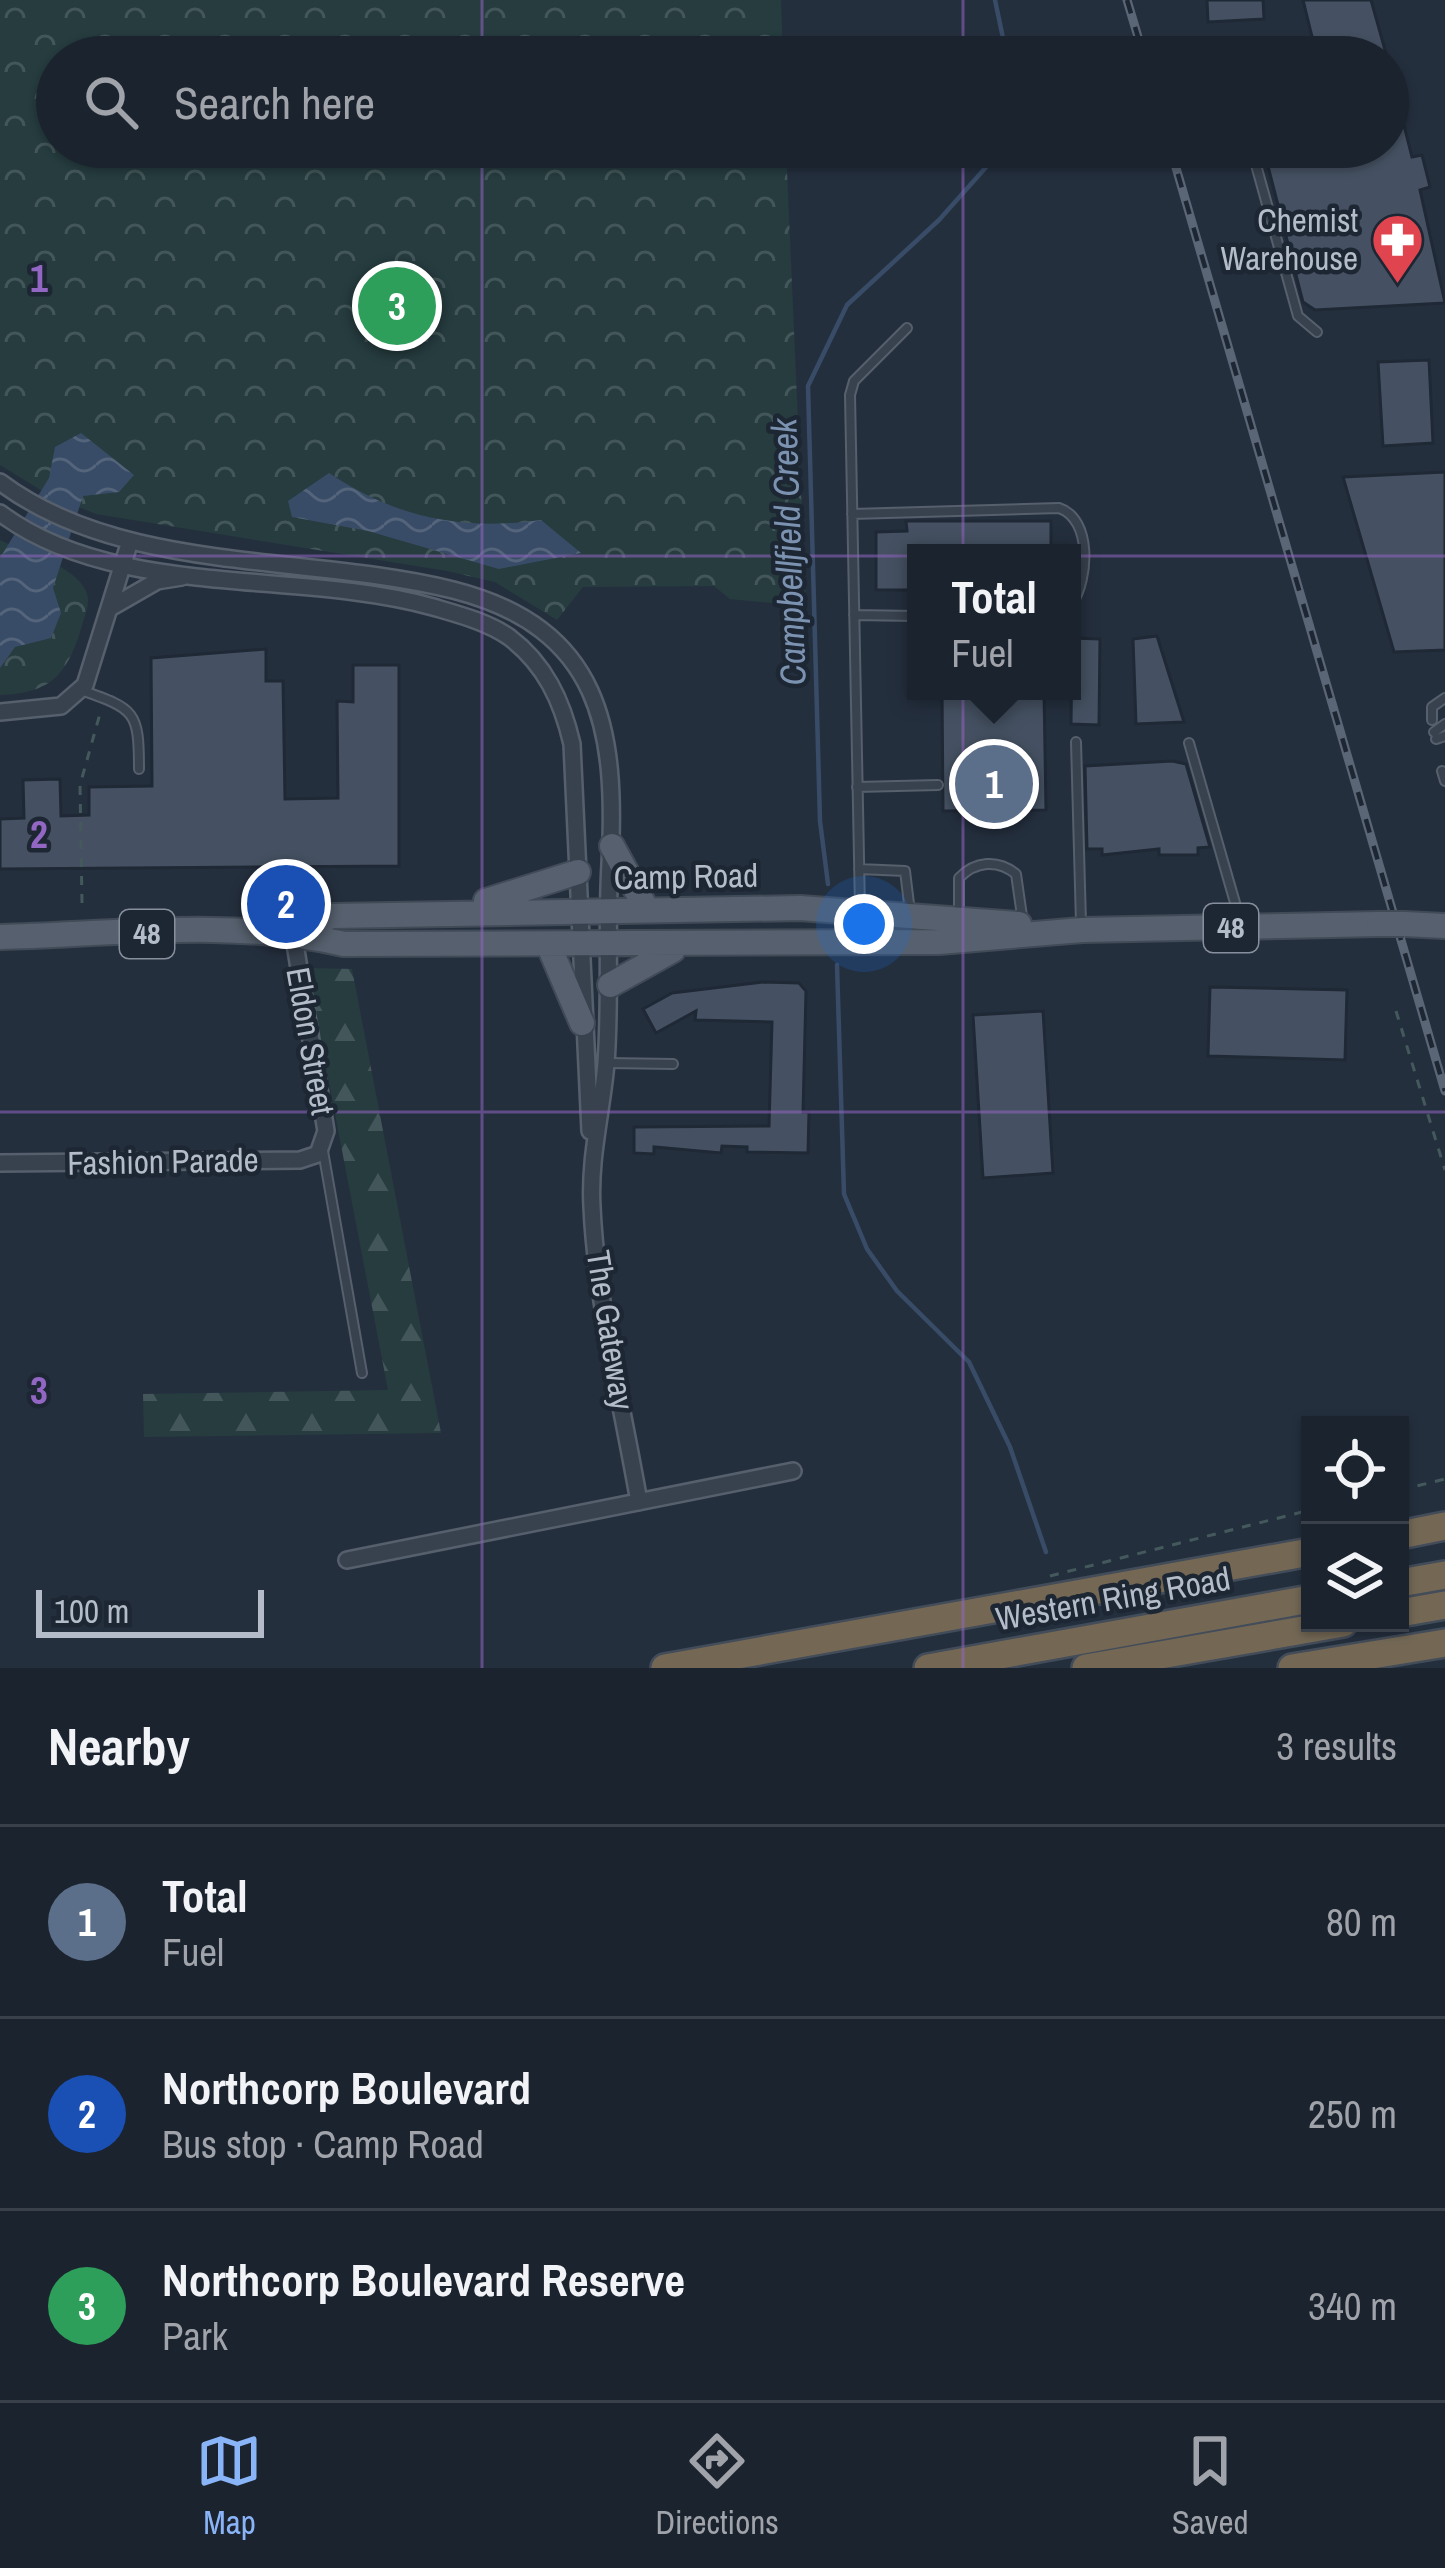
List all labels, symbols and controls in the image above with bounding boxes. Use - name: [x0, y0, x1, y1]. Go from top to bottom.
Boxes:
- search box: [36, 36, 1409, 168]
- icon: search: [78, 69, 144, 135]
- text: Search here: [174, 72, 375, 133]
- place label: Chemist Warehouse: [1221, 198, 1358, 280]
- pharmacy icon: Chemist Warehouse: [1369, 211, 1425, 285]
- text: 1: [30, 252, 48, 304]
- pin: 3: [358, 261, 436, 351]
- water label: Campbellfield Creek: [759, 416, 817, 686]
- popup: [907, 544, 1081, 700]
- text: Total: [951, 566, 1037, 627]
- text: Fuel: [951, 627, 1013, 679]
- pin: 1: [955, 739, 1033, 829]
- text: 2: [30, 808, 48, 860]
- street label: Camp Road: [613, 853, 759, 899]
- pin: 2: [247, 859, 325, 949]
- your location: [834, 894, 894, 954]
- road number: 48: [1204, 904, 1258, 952]
- road number: 48: [120, 910, 174, 958]
- street label: Eldon Street: [276, 964, 346, 1118]
- street label: Fashion Parade: [67, 1137, 259, 1185]
- street label: The Gateway: [577, 1247, 645, 1413]
- text: 3: [30, 1364, 48, 1416]
- map controls: [1301, 1416, 1409, 1632]
- button: locate: [1301, 1416, 1409, 1524]
- button: layers: [1301, 1524, 1409, 1632]
- street label: Western Ring Road: [992, 1556, 1234, 1640]
- scale bar: [36, 1584, 264, 1637]
- text: 100 m: [54, 1589, 129, 1633]
- text: Nearby: [48, 1712, 190, 1781]
- text: 3 results: [1276, 1720, 1397, 1772]
- text: Total: [162, 1865, 247, 1926]
- text: 1: [78, 1896, 96, 1948]
- text: 80 m: [1326, 1896, 1397, 1948]
- text: Fuel: [162, 1926, 224, 1978]
- text: Northcorp Boulevard: [162, 2057, 531, 2118]
- text: 2: [78, 2088, 96, 2140]
- text: 250 m: [1308, 2088, 1397, 2140]
- text: Bus stop · Camp Road: [162, 2118, 484, 2170]
- text: Northcorp Boulevard Reserve: [162, 2249, 685, 2310]
- text: 3: [78, 2280, 96, 2332]
- text: 340 m: [1308, 2280, 1397, 2332]
- text: Park: [162, 2310, 228, 2362]
- tab: Map: [196, 2428, 262, 2544]
- tab: Directions: [655, 2428, 779, 2544]
- tab: Saved: [1172, 2428, 1248, 2544]

